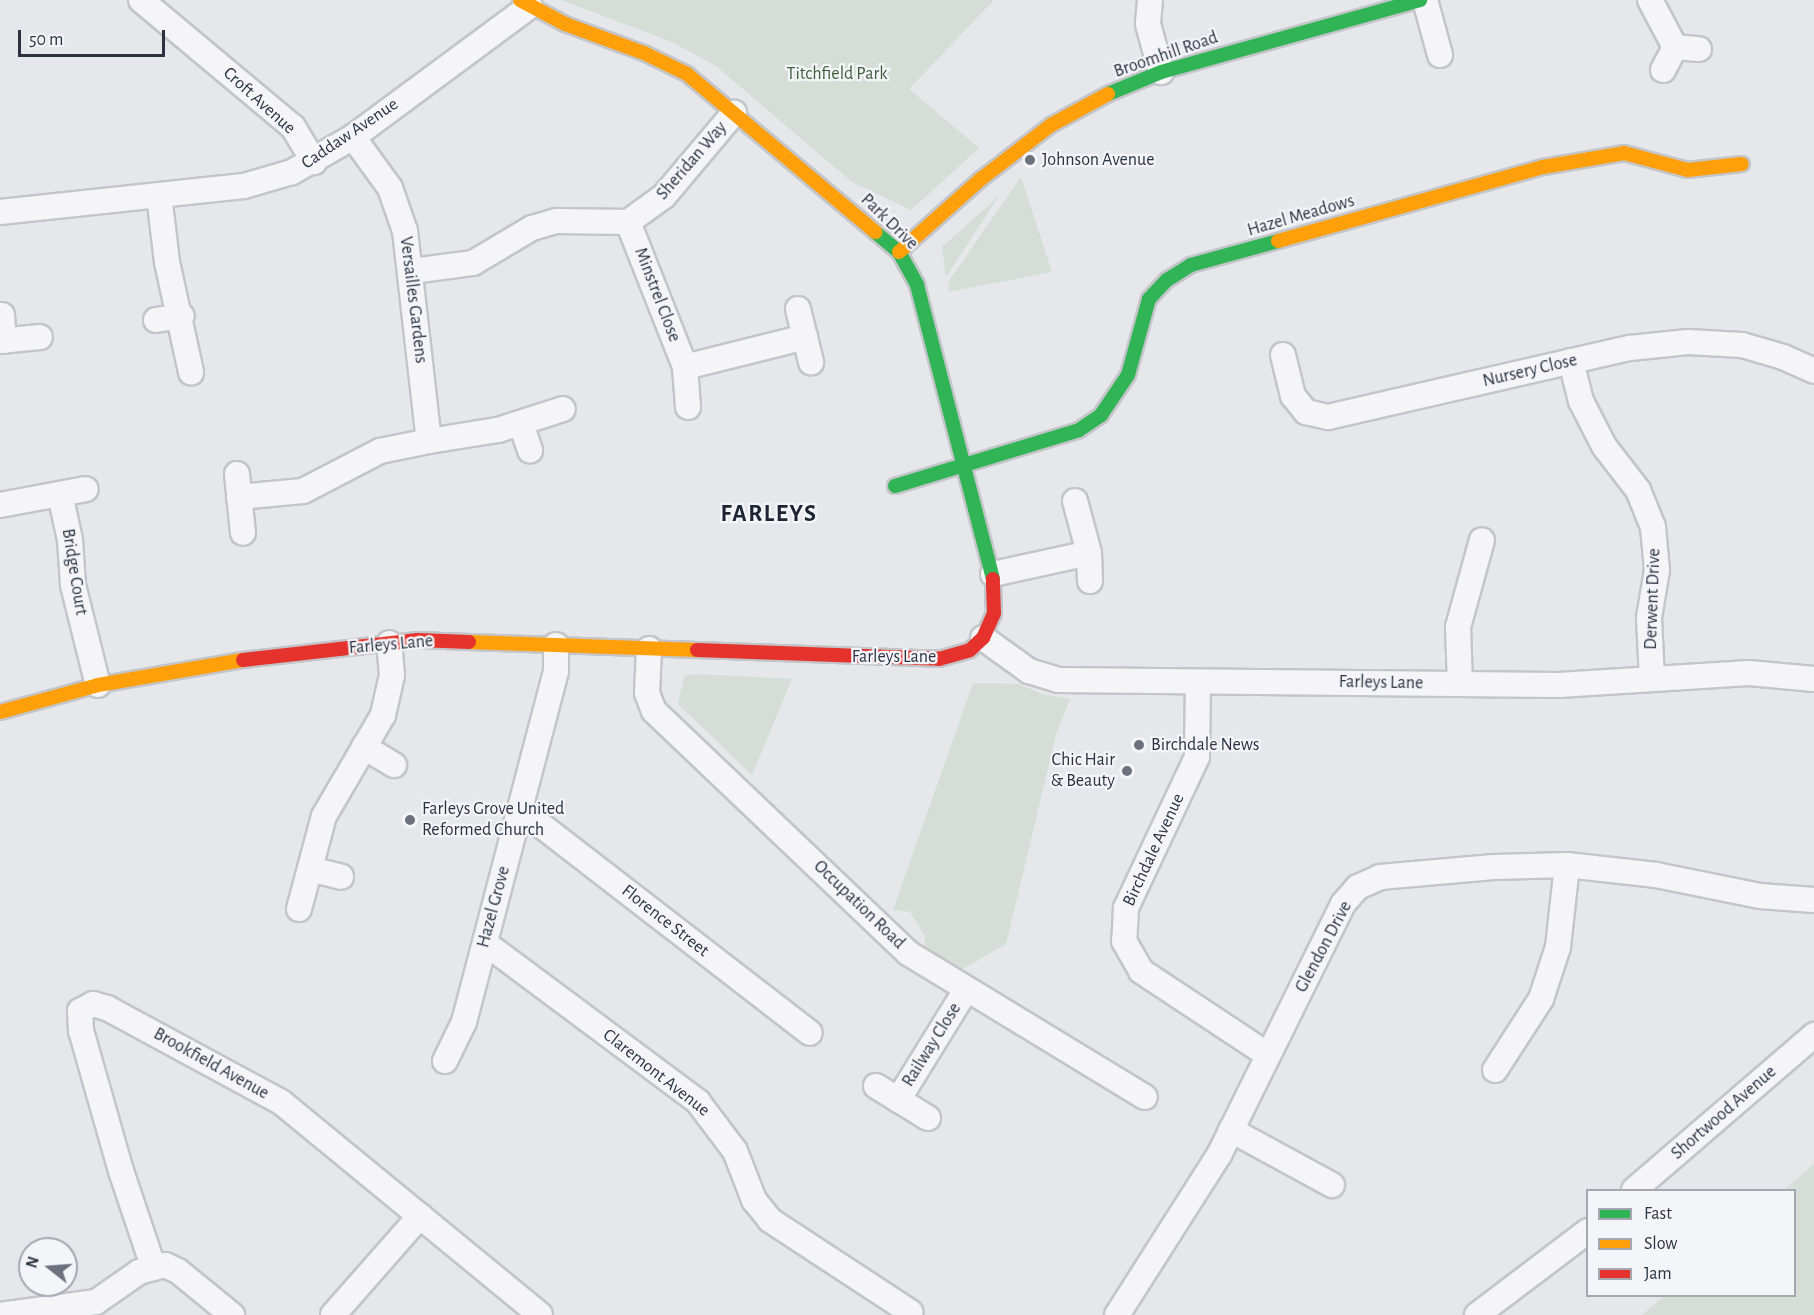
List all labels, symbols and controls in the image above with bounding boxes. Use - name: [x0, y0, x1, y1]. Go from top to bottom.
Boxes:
- scale bar: [21, 18, 168, 56]
- street label: Broomhill Road: [1111, 27, 1221, 83]
- text: 50 m: [29, 31, 63, 49]
- street label: Croft Avenue: [218, 63, 300, 139]
- park label: Titchfield Park: [787, 63, 887, 85]
- street label: Caddaw Avenue: [298, 94, 402, 174]
- street label: Sheridan Way: [652, 117, 732, 205]
- place label: Johnson Avenue: [1042, 149, 1155, 171]
- marker: Johnson Avenue: [1023, 153, 1037, 167]
- street label: Park Drive: [856, 189, 922, 255]
- street label: Hazel Meadows: [1245, 190, 1357, 242]
- street label: Versailles Gardens: [394, 235, 432, 365]
- street label: Minstrel Close: [629, 245, 685, 345]
- street label: Nursery Close: [1481, 350, 1579, 392]
- district label: FARLEYS: [720, 501, 818, 529]
- street label: Bridge Court: [56, 527, 92, 617]
- street label: Derwent Drive: [1640, 548, 1666, 650]
- street label: Farleys Lane: [348, 631, 434, 659]
- street label: Farleys Lane: [852, 646, 936, 668]
- street label: Farleys Lane: [1339, 671, 1423, 695]
- place label: Birchdale News: [1151, 734, 1259, 756]
- marker: Birchdale News: [1132, 738, 1146, 752]
- place label: Chic Hair & Beauty: [1051, 750, 1115, 792]
- marker: Chic Hair & Beauty: [1120, 764, 1134, 778]
- street label: Birchdale Avenue: [1118, 790, 1190, 910]
- place label: Farleys Grove United Reformed Church: [422, 799, 564, 842]
- marker: Farleys Grove United Reformed Church: [403, 813, 417, 827]
- street label: Occupation Road: [809, 856, 909, 954]
- street label: Hazel Grove: [473, 864, 515, 950]
- street label: Florence Street: [617, 880, 713, 962]
- street label: Glendon Drive: [1291, 898, 1357, 996]
- street label: Railway Close: [898, 999, 966, 1091]
- street label: Brookfield Avenue: [149, 1023, 273, 1105]
- street label: Claremont Avenue: [598, 1025, 714, 1121]
- street label: Shortwood Avenue: [1667, 1061, 1781, 1165]
- legend: [1586, 1189, 1796, 1297]
- text: Fast: [1644, 1205, 1672, 1223]
- text: Slow: [1644, 1235, 1677, 1253]
- north arrow: [18, 1237, 78, 1297]
- text: N: [23, 1255, 42, 1270]
- text: Jam: [1644, 1265, 1672, 1283]

